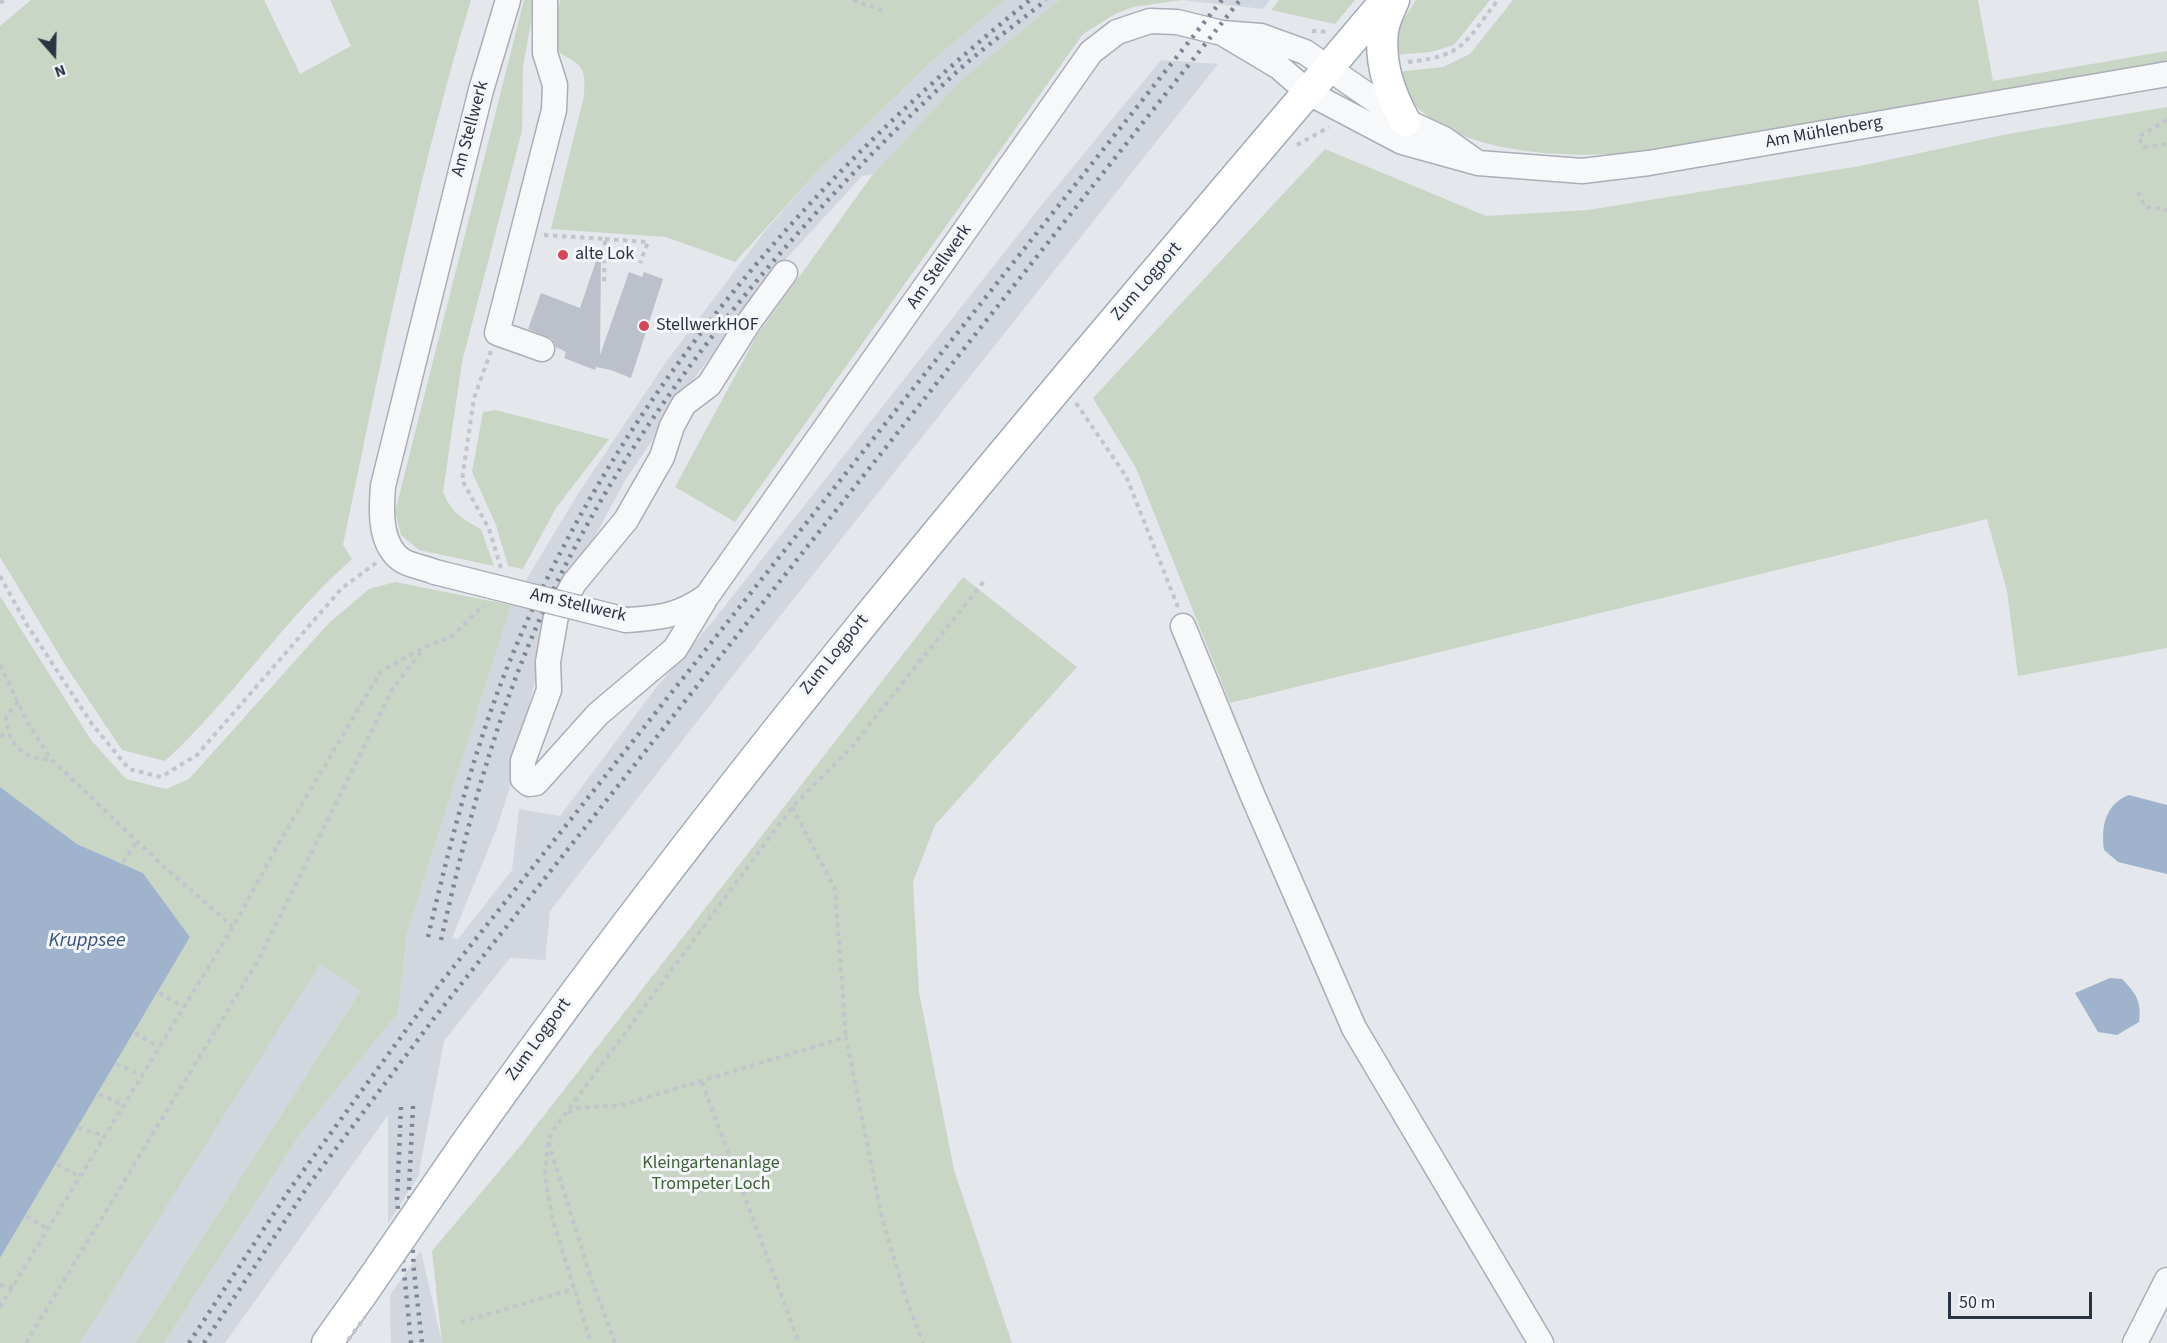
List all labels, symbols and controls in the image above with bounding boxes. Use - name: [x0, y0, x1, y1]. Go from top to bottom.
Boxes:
- north arrow: [24, 24, 84, 84]
- text: N: [51, 59, 69, 83]
- street label: Am Stellwerk: [448, 79, 494, 179]
- street label: Am Mühlenberg: [1764, 112, 1884, 154]
- street label: Am Stellwerk: [903, 221, 977, 313]
- street label: Zum Logport: [1107, 238, 1187, 326]
- place label: alte Lok: [575, 244, 634, 266]
- marker: alte Lok: [556, 248, 570, 262]
- place label: StellwerkHOF: [656, 315, 759, 337]
- marker: StellwerkHOF: [637, 319, 651, 333]
- street label: Am Stellwerk: [528, 584, 628, 628]
- street label: Zum Logport: [796, 610, 874, 700]
- water label: Kruppsee: [48, 930, 126, 954]
- street label: Zum Logport: [502, 994, 576, 1086]
- park label: Kleingartenanlage Trompeter Loch: [642, 1153, 780, 1196]
- scale bar: [1951, 1280, 2095, 1318]
- text: 50 m: [1959, 1290, 1995, 1315]

